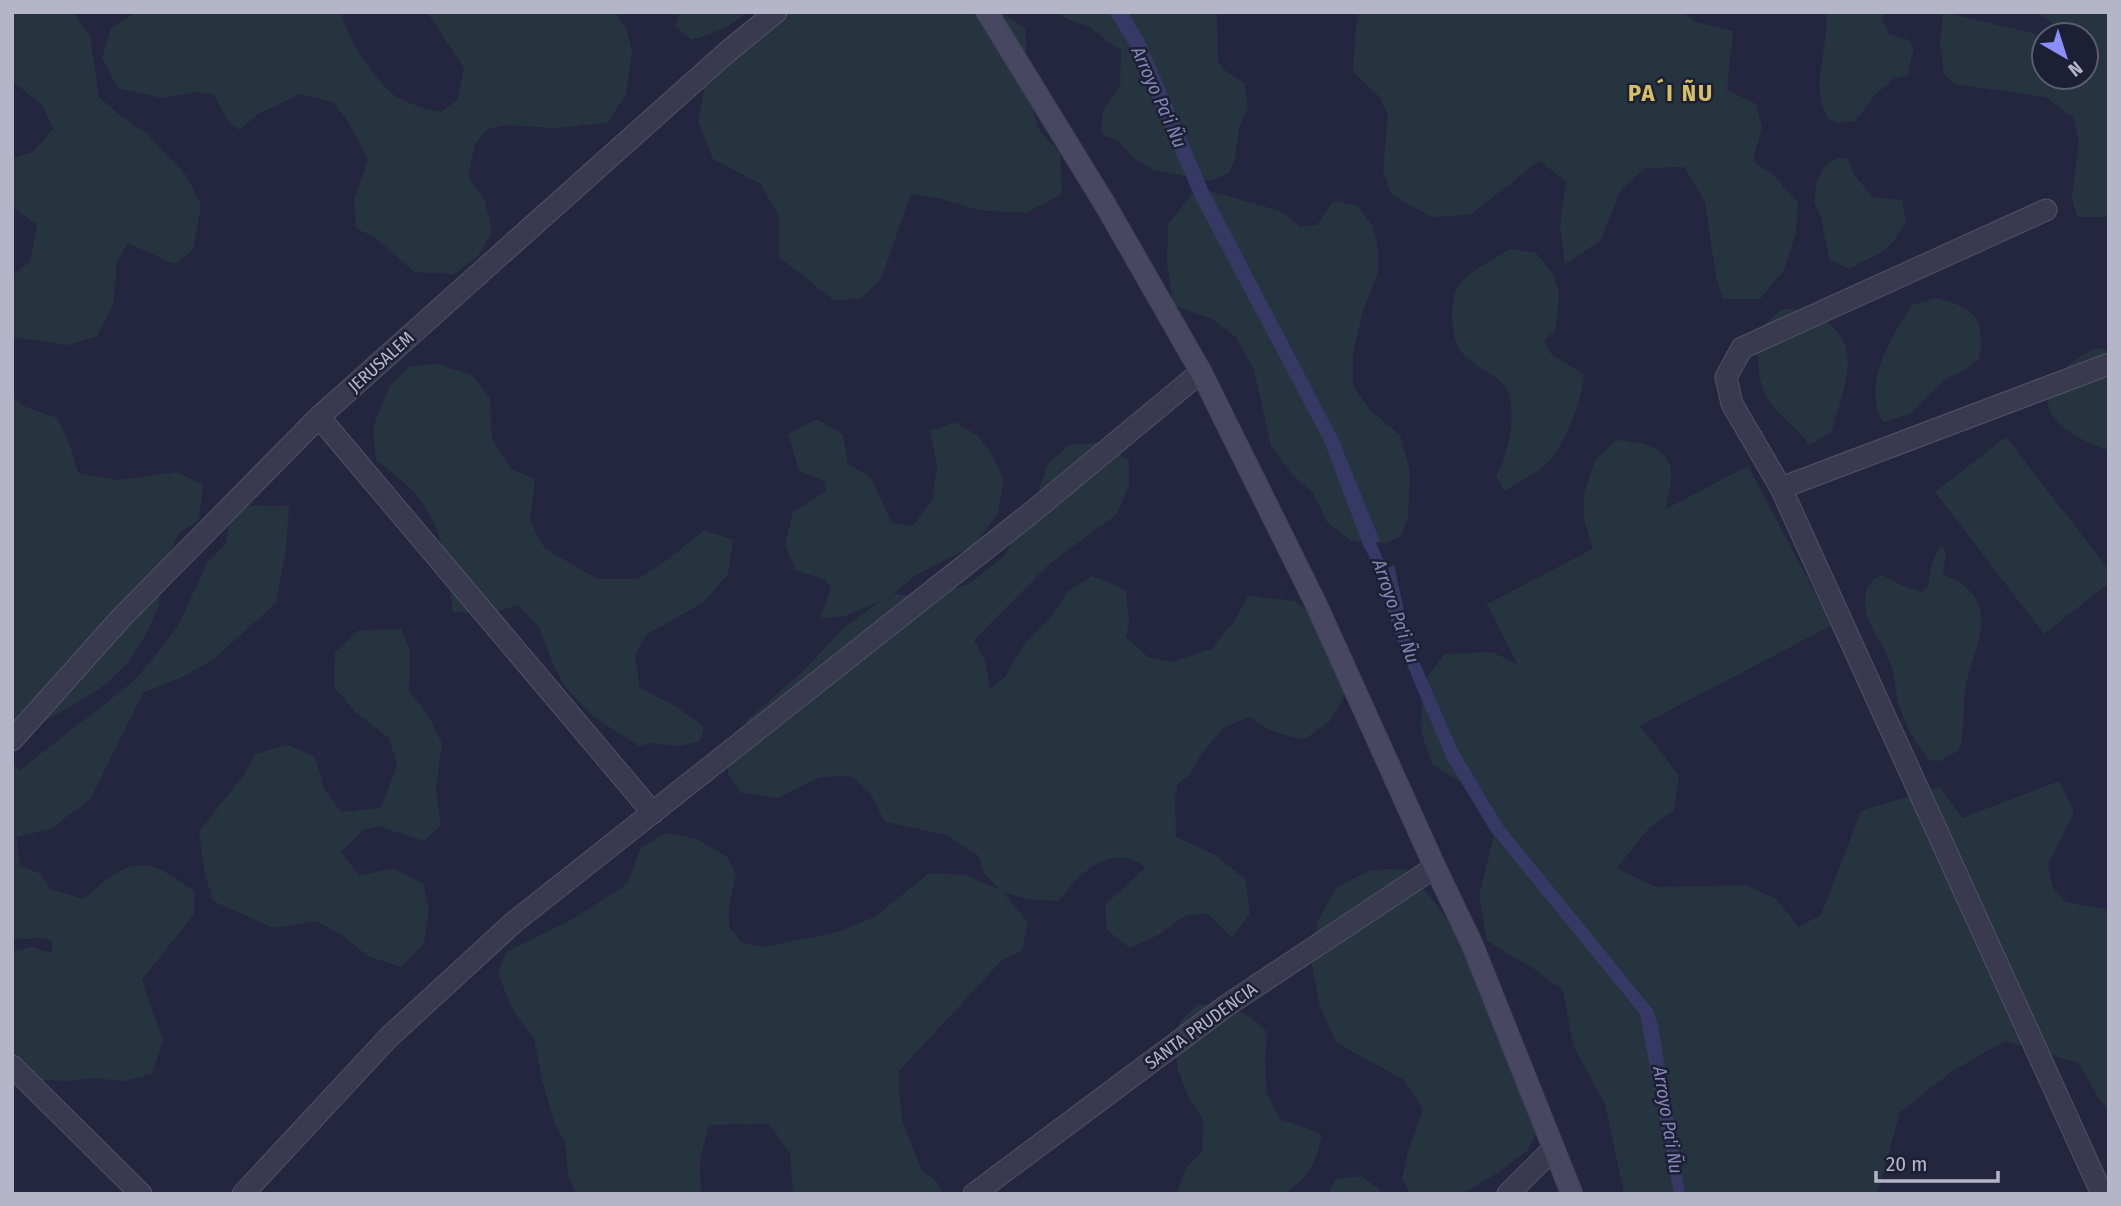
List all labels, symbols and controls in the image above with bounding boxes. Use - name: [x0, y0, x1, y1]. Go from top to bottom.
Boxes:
- north arrow: [2030, 21, 2100, 91]
- water label: Arroyo Pa'i Ñu: [1126, 42, 1192, 151]
- text: N: [2064, 56, 2087, 81]
- district label: PA´I ÑU: [1628, 78, 1714, 107]
- street label: JERUSALEM: [344, 327, 418, 397]
- water label: Arroyo Pa'i Ñu: [1367, 555, 1425, 666]
- street label: SANTA PRUDENCIA: [1141, 978, 1262, 1074]
- water label: Arroyo Pa'i Ñu: [1648, 1064, 1688, 1175]
- scale bar: [1876, 1140, 1998, 1184]
- text: 20 m: [1886, 1151, 1927, 1177]

